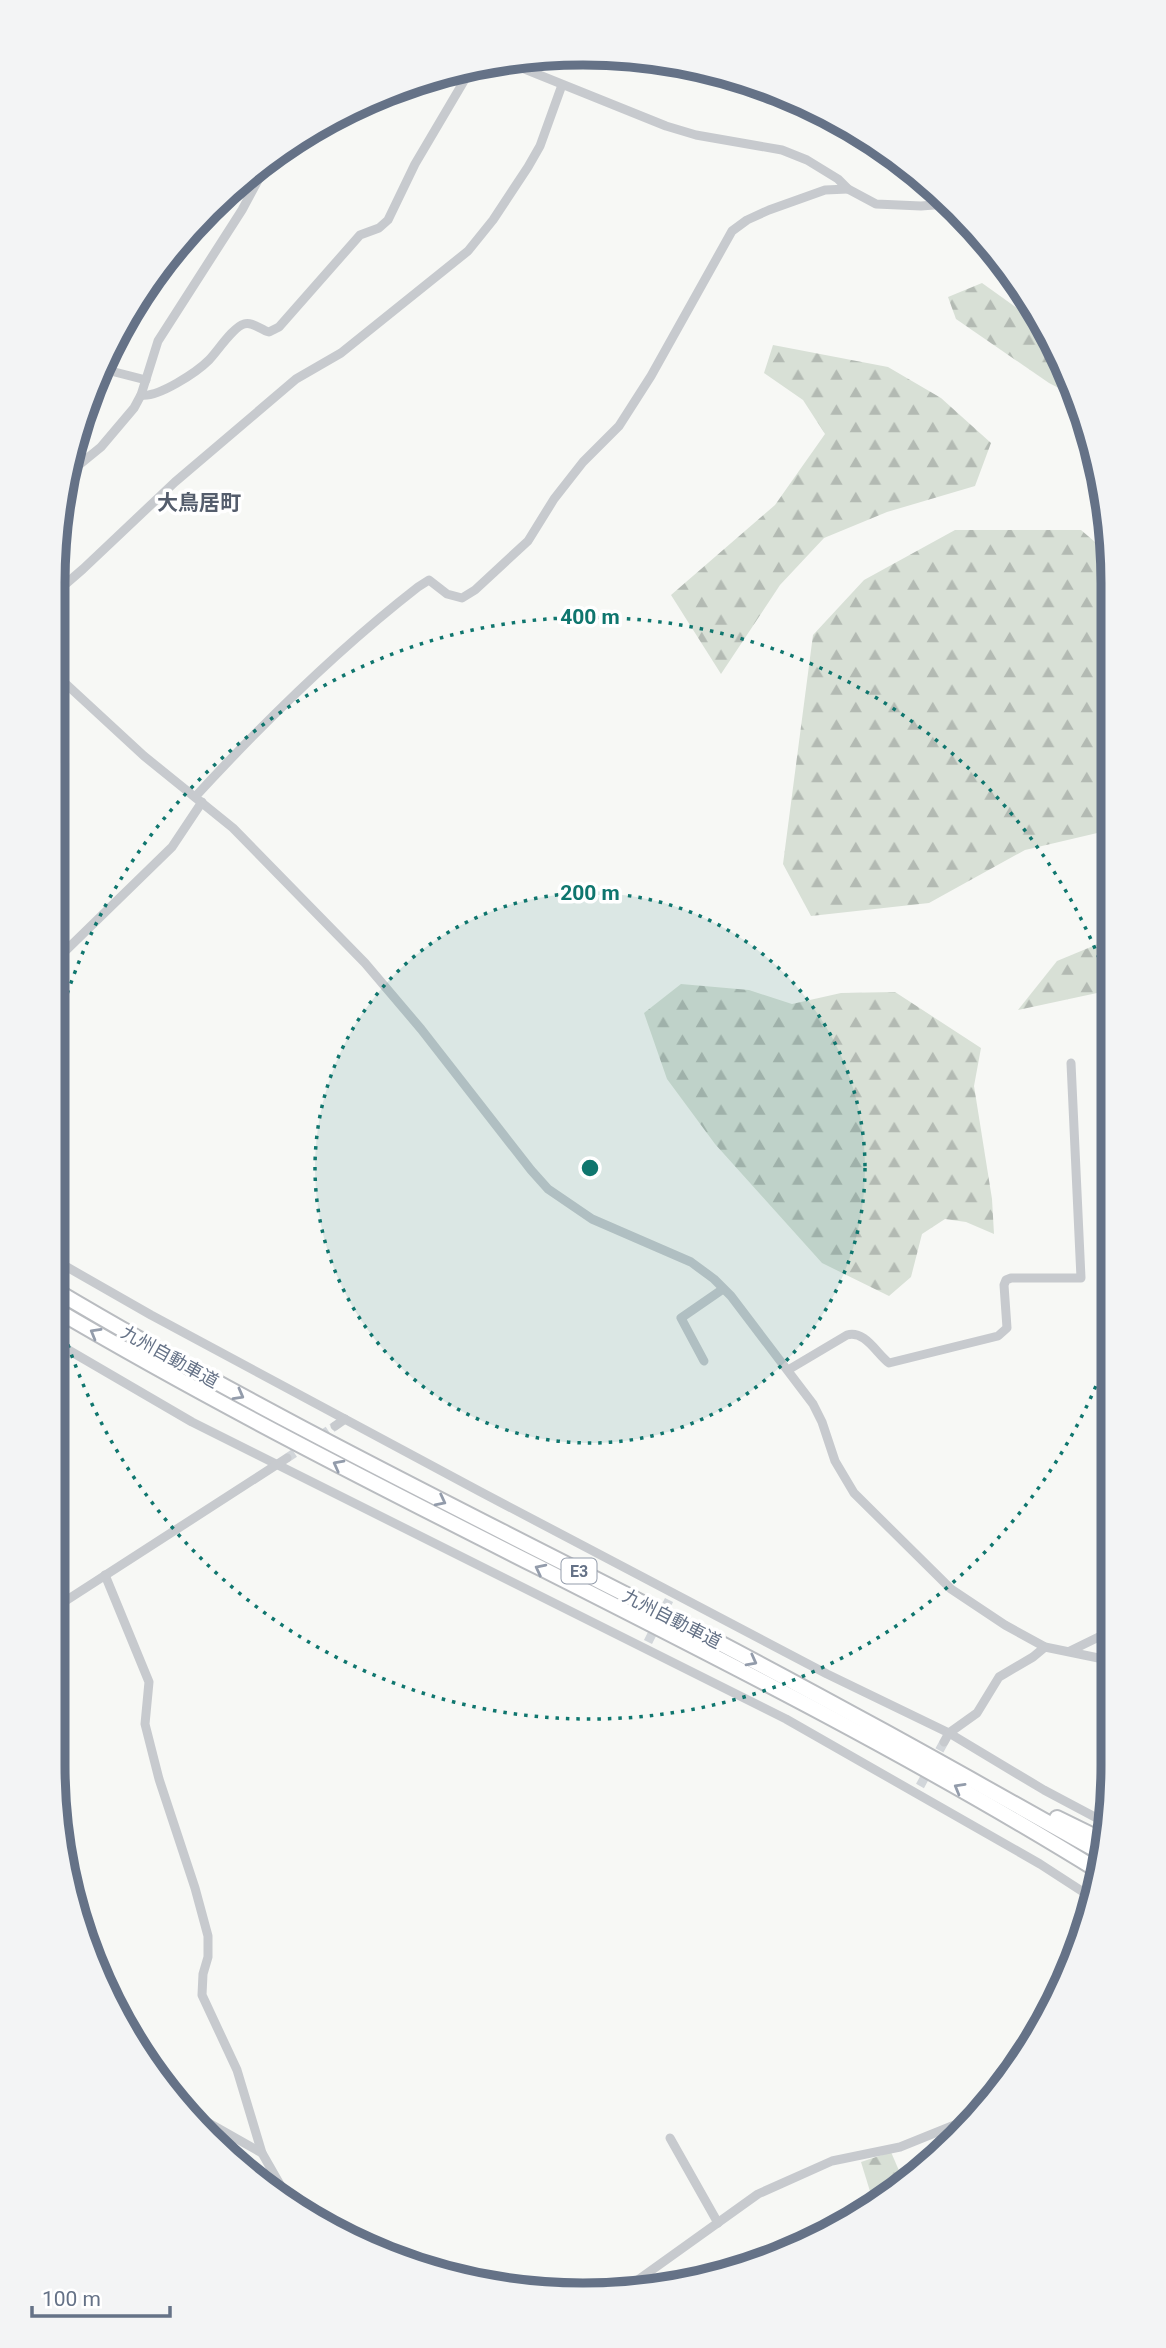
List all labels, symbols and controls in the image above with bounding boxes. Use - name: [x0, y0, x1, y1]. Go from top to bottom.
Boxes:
- district label: 大鳥居町: [157, 491, 241, 515]
- text: 400 m: [560, 605, 620, 629]
- text: 200 m: [560, 881, 620, 905]
- centre of rings: [578, 1156, 602, 1180]
- street label: 九州自動車道: [118, 1321, 223, 1392]
- one-way arrow: [90, 1328, 103, 1341]
- one-way arrow: [232, 1387, 245, 1400]
- one-way arrow: [333, 1460, 345, 1474]
- one-way arrow: [434, 1493, 446, 1507]
- road number: E3: [562, 1558, 596, 1583]
- one-way arrow: [535, 1564, 547, 1578]
- street label: 九州自動車道: [619, 1585, 725, 1652]
- one-way arrow: [745, 1652, 758, 1666]
- one-way arrow: [954, 1783, 966, 1796]
- scale bar: [32, 2274, 170, 2318]
- text: 100 m: [42, 2287, 101, 2311]

